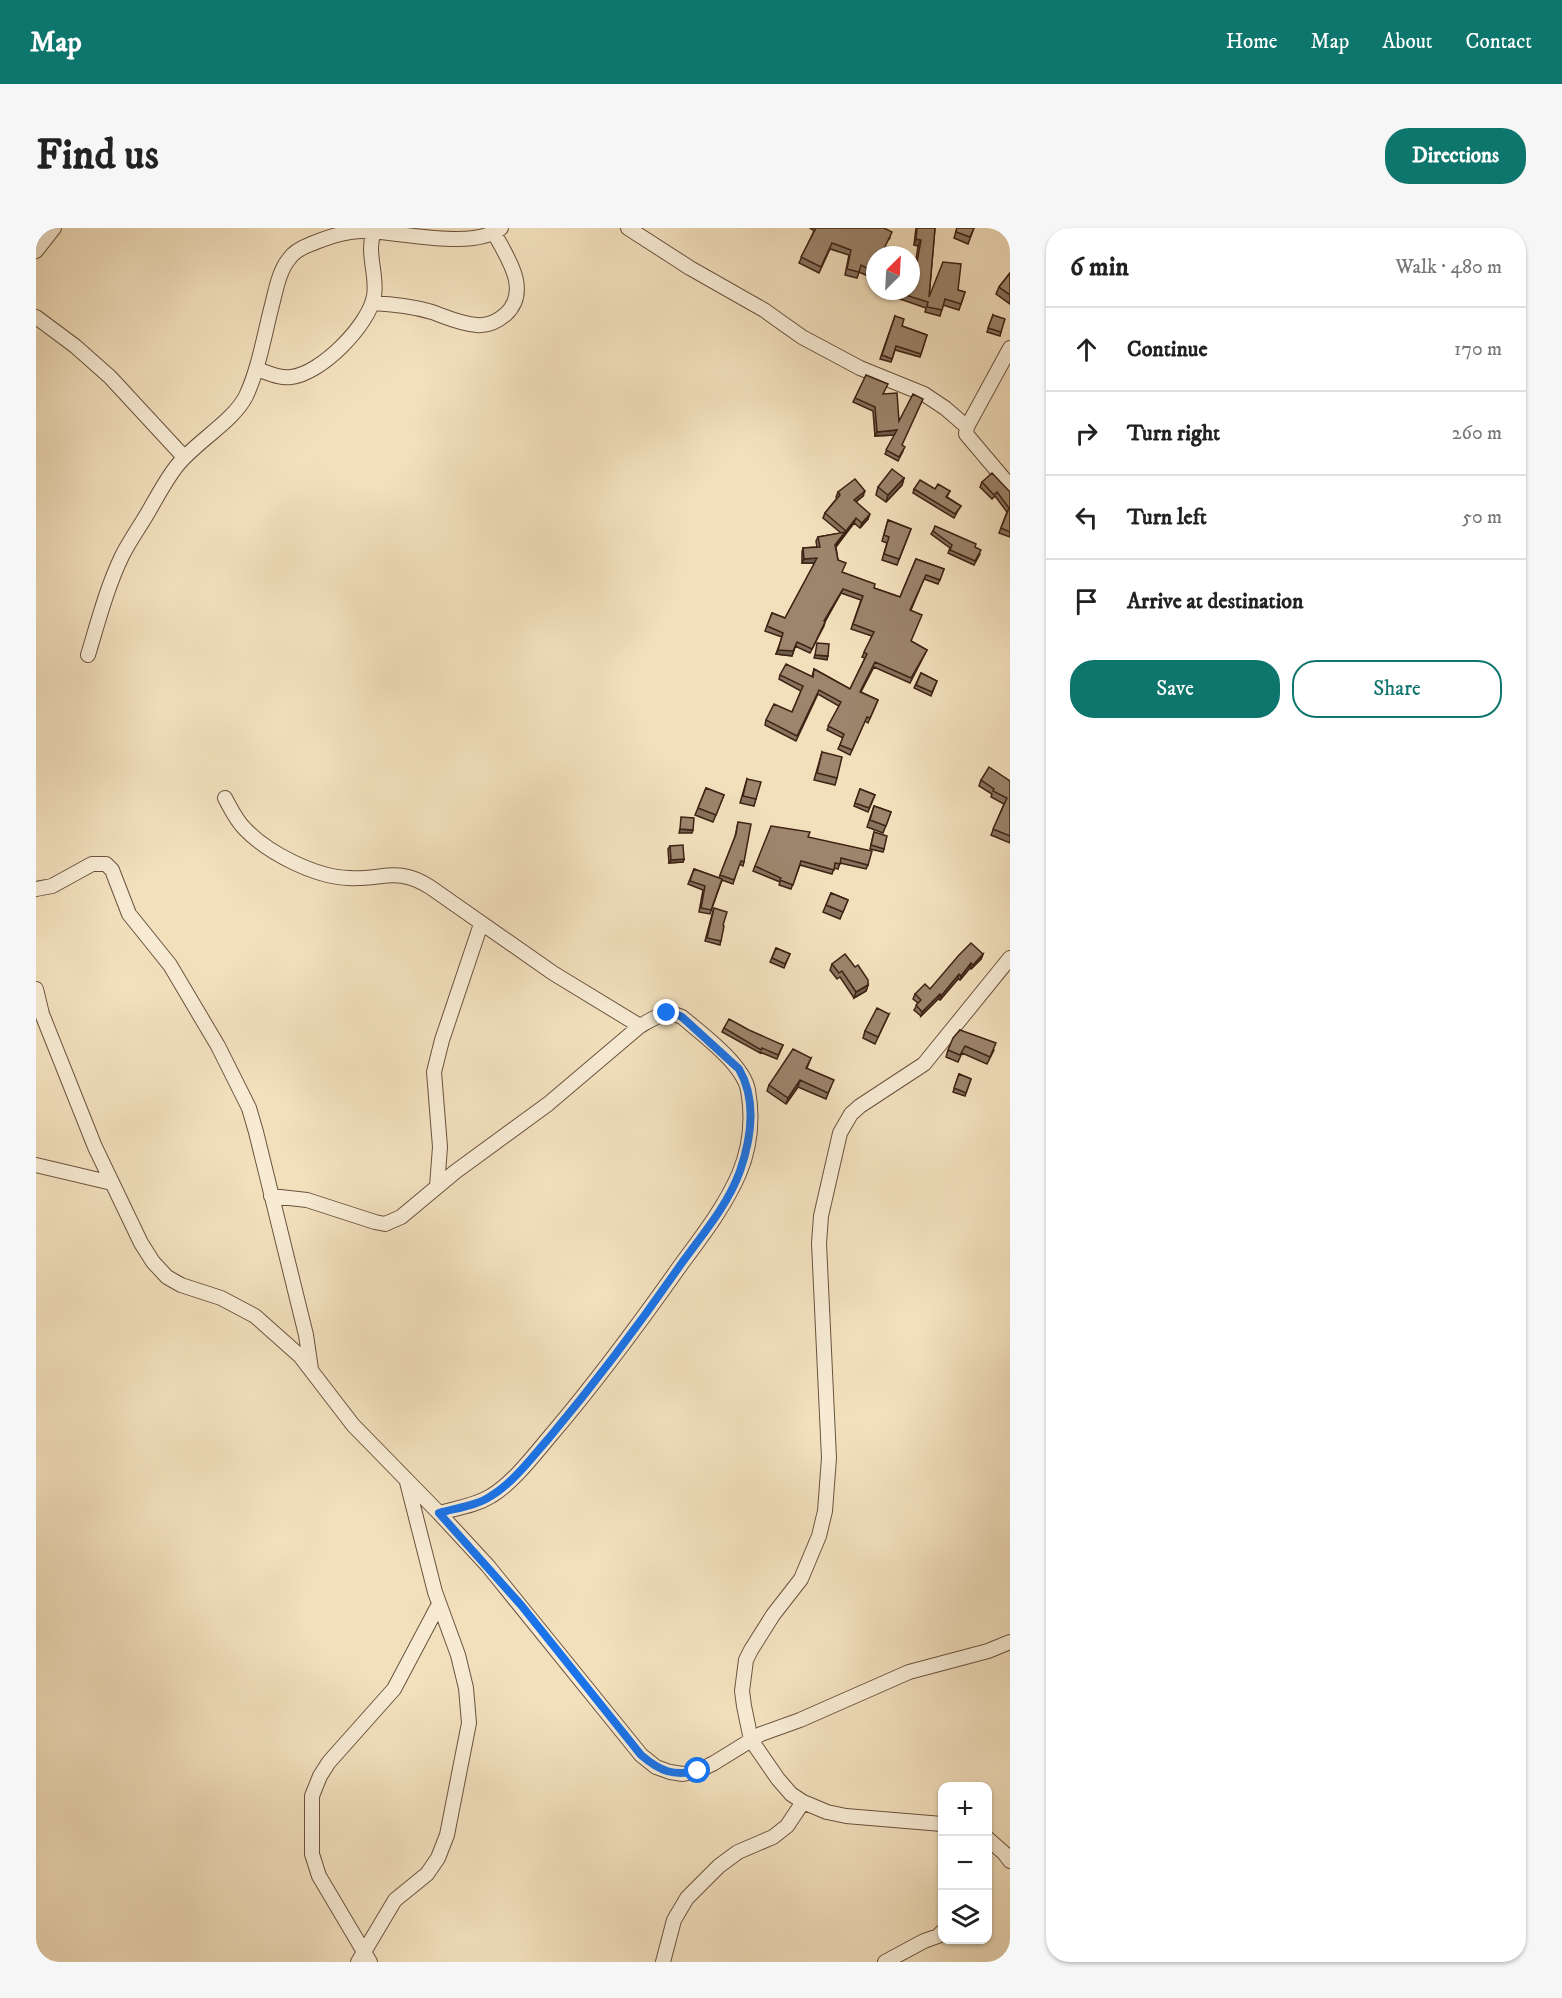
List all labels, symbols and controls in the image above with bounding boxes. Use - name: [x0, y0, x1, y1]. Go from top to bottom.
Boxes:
- text: Map: [30, 25, 82, 60]
- text: Home: [1226, 29, 1278, 55]
- text: Map: [1311, 29, 1349, 55]
- text: About: [1382, 29, 1433, 55]
- text: Contact: [1466, 29, 1532, 55]
- button: Directions: [1385, 128, 1526, 184]
- text: Find us: [36, 130, 159, 182]
- north arrow: [866, 246, 920, 300]
- text: 6 min: [1070, 251, 1129, 284]
- text: Walk · 480 m: [1395, 255, 1502, 280]
- icon: ahead: [1070, 333, 1103, 366]
- text: Continue: [1127, 336, 1208, 363]
- text: 170 m: [1454, 337, 1502, 362]
- icon: right: [1070, 417, 1103, 450]
- text: Turn right: [1127, 420, 1220, 447]
- text: 260 m: [1452, 421, 1502, 446]
- icon: left: [1070, 501, 1103, 534]
- text: Turn left: [1127, 504, 1207, 531]
- text: 50 m: [1462, 505, 1502, 530]
- icon: arrive: [1070, 585, 1103, 618]
- text: Arrive at destination: [1127, 588, 1304, 615]
- button: Save: [1070, 660, 1280, 718]
- button: Share: [1292, 660, 1502, 718]
- route end: [653, 999, 679, 1025]
- route start: [684, 1757, 710, 1783]
- map controls: [938, 1782, 992, 1944]
- button: +: [938, 1782, 992, 1836]
- button: −: [938, 1836, 992, 1890]
- button: layers: [938, 1890, 992, 1944]

